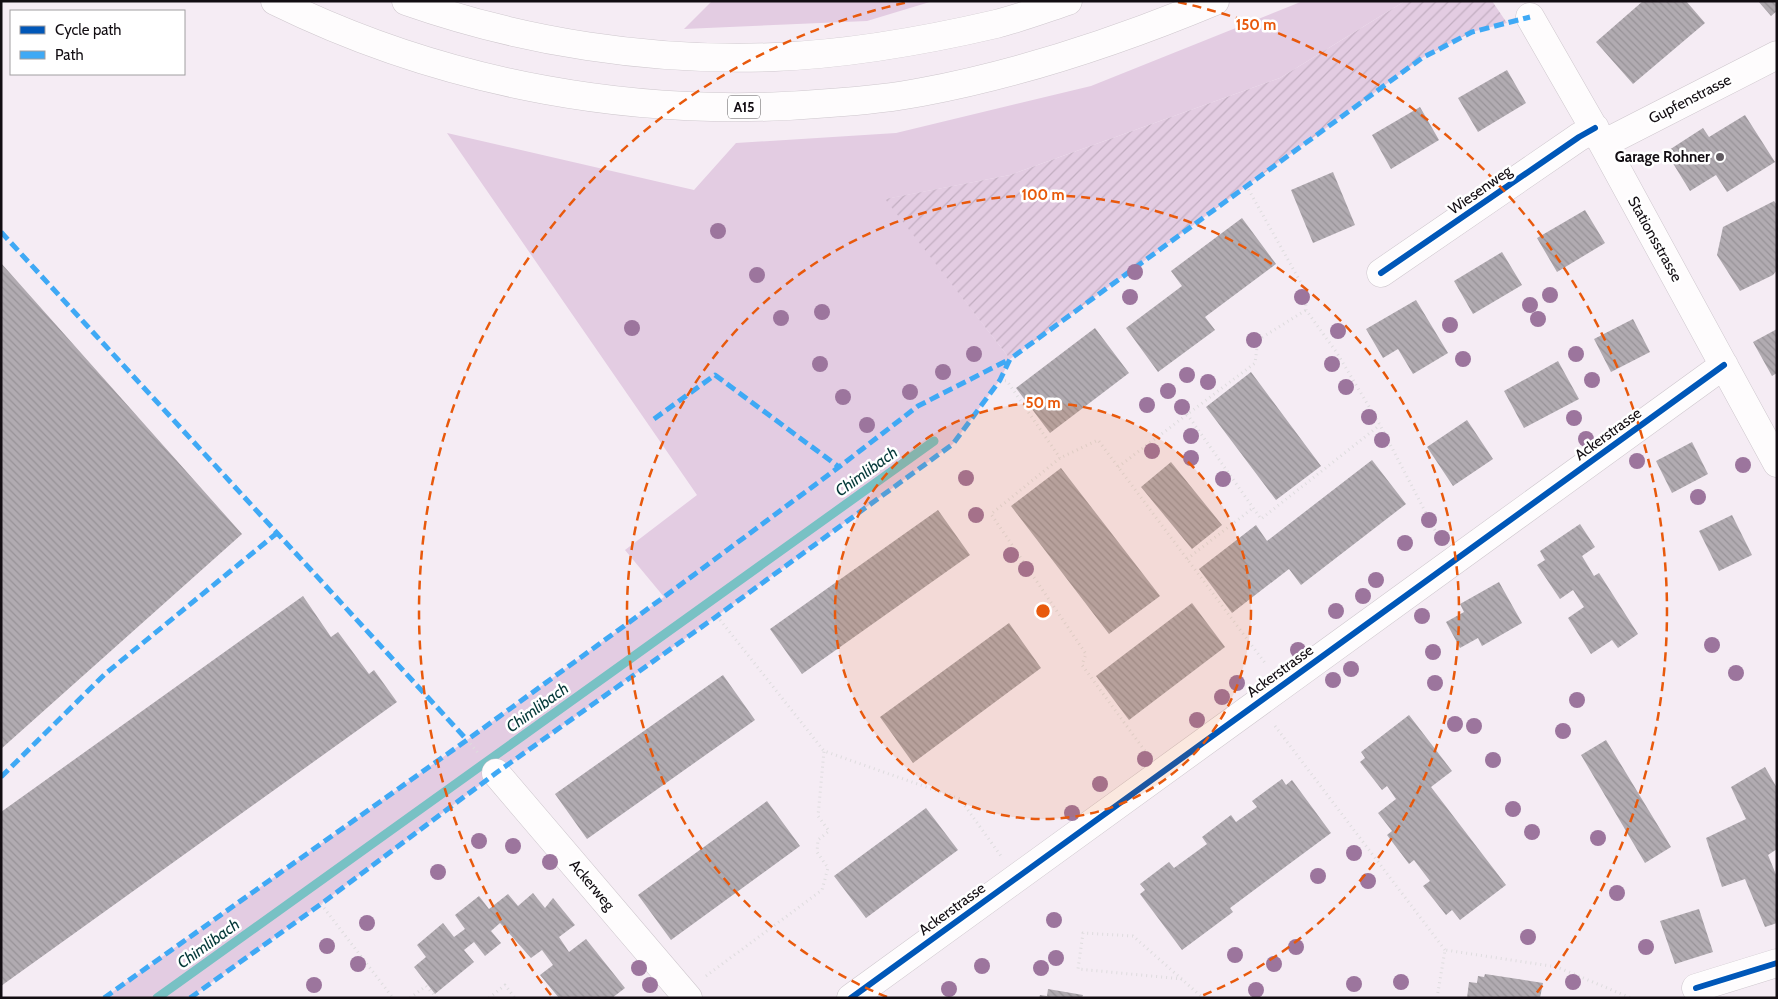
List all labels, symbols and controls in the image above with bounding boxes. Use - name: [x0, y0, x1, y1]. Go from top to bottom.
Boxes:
- legend: [10, 10, 185, 75]
- text: 150 m: [1236, 16, 1276, 34]
- text: Cycle path: [55, 21, 121, 39]
- text: Path: [55, 46, 84, 64]
- street label: Gupfenstrasse: [1646, 70, 1735, 127]
- road number: A15: [728, 95, 760, 118]
- place label: Garage Rohner: [1615, 148, 1710, 166]
- marker: Garage Rohner: [1714, 151, 1726, 163]
- street label: Wiesenweg: [1445, 161, 1516, 218]
- text: 100 m: [1021, 186, 1065, 204]
- street label: Stationsstrasse: [1624, 193, 1686, 285]
- text: 50 m: [1025, 394, 1061, 412]
- street label: Ackerstrasse: [1571, 404, 1645, 464]
- water label: Chimlibach: [832, 442, 901, 500]
- centre of rings: [1034, 602, 1052, 620]
- street label: Ackerstrasse: [1243, 641, 1317, 701]
- water label: Chimlibach: [503, 678, 572, 736]
- street label: Ackerweg: [566, 856, 619, 914]
- street label: Ackerstrasse: [915, 879, 989, 939]
- water label: Chimlibach: [174, 914, 243, 972]

